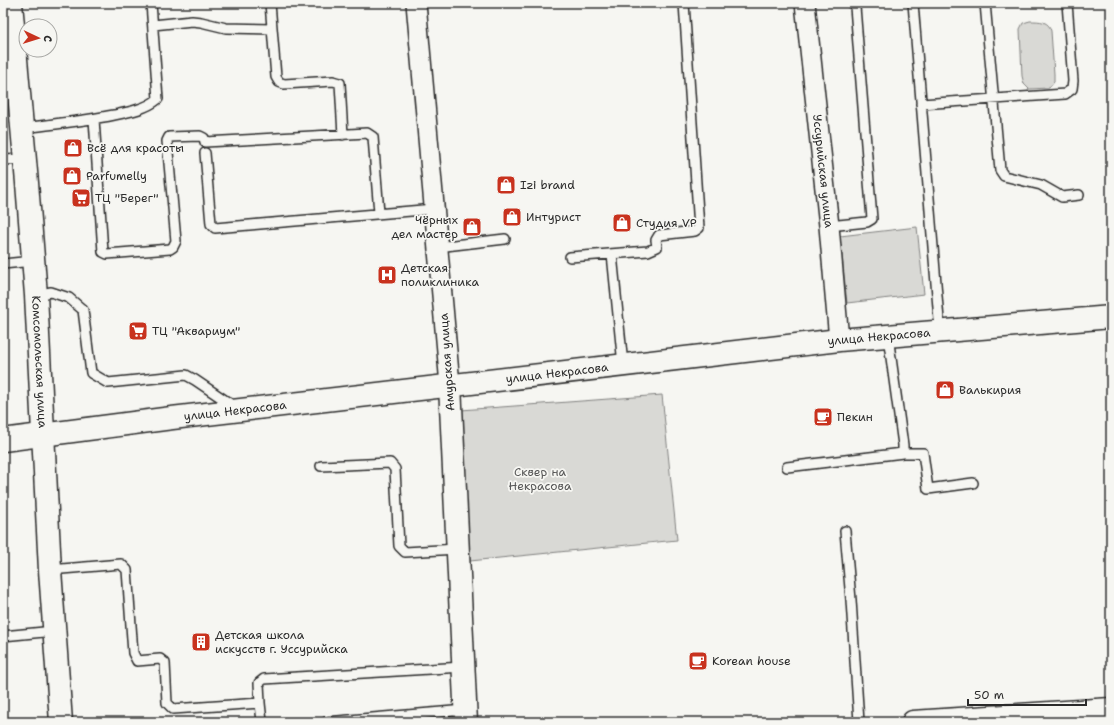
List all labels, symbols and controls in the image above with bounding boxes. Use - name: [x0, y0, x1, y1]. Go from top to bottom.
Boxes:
- north arrow: [18, 18, 58, 58]
- text: С: [40, 35, 55, 43]
- street label: Уссурийская улица: [809, 113, 837, 229]
- shop icon: Всё для красоты: [62, 137, 84, 159]
- place label: Всё для красоты: [87, 140, 184, 156]
- shop icon: Parfumelly: [61, 165, 83, 187]
- place label: Parfumelly: [86, 168, 147, 184]
- shop icon: Izi brand: [495, 174, 517, 196]
- place label: Izi brand: [520, 177, 575, 193]
- supermarket icon: ТЦ "Берег": [70, 187, 92, 209]
- place label: ТЦ "Берег": [95, 190, 158, 206]
- shop icon: Интурист: [501, 206, 523, 228]
- place label: Интурист: [526, 209, 582, 225]
- place label: Чёрных дел мастер: [391, 212, 458, 242]
- shop icon: Студия VP: [611, 212, 633, 234]
- place label: Студия VP: [636, 215, 697, 231]
- shop icon: Чёрных дел мастер: [461, 216, 483, 238]
- place label: Детская поликлиника: [401, 260, 479, 290]
- hospital icon: Детская поликлиника: [376, 264, 398, 286]
- street label: Комсомольская улица: [28, 295, 51, 429]
- street label: Амурская улица: [436, 312, 458, 411]
- supermarket icon: ТЦ "Аквариум": [127, 320, 149, 342]
- place label: ТЦ "Аквариум": [152, 323, 240, 339]
- street label: улица Некрасова: [827, 324, 932, 349]
- street label: улица Некрасова: [505, 359, 610, 387]
- shop icon: Валькирия: [934, 379, 956, 401]
- place label: Валькирия: [959, 382, 1021, 398]
- street label: улица Некрасова: [183, 397, 288, 425]
- cafe icon: Пекин: [812, 406, 834, 428]
- place label: Пекин: [837, 409, 873, 425]
- park label: Сквер на Некрасова: [509, 464, 572, 494]
- place label: Детская школа искусств г. Уссурийска: [215, 627, 348, 657]
- building icon: Детская школа искусств г. Уссурийска: [190, 631, 212, 653]
- cafe icon: Korean house: [687, 650, 709, 672]
- place label: Korean house: [712, 653, 791, 669]
- scale bar: [968, 681, 1086, 707]
- text: 50 m: [974, 687, 1004, 703]

